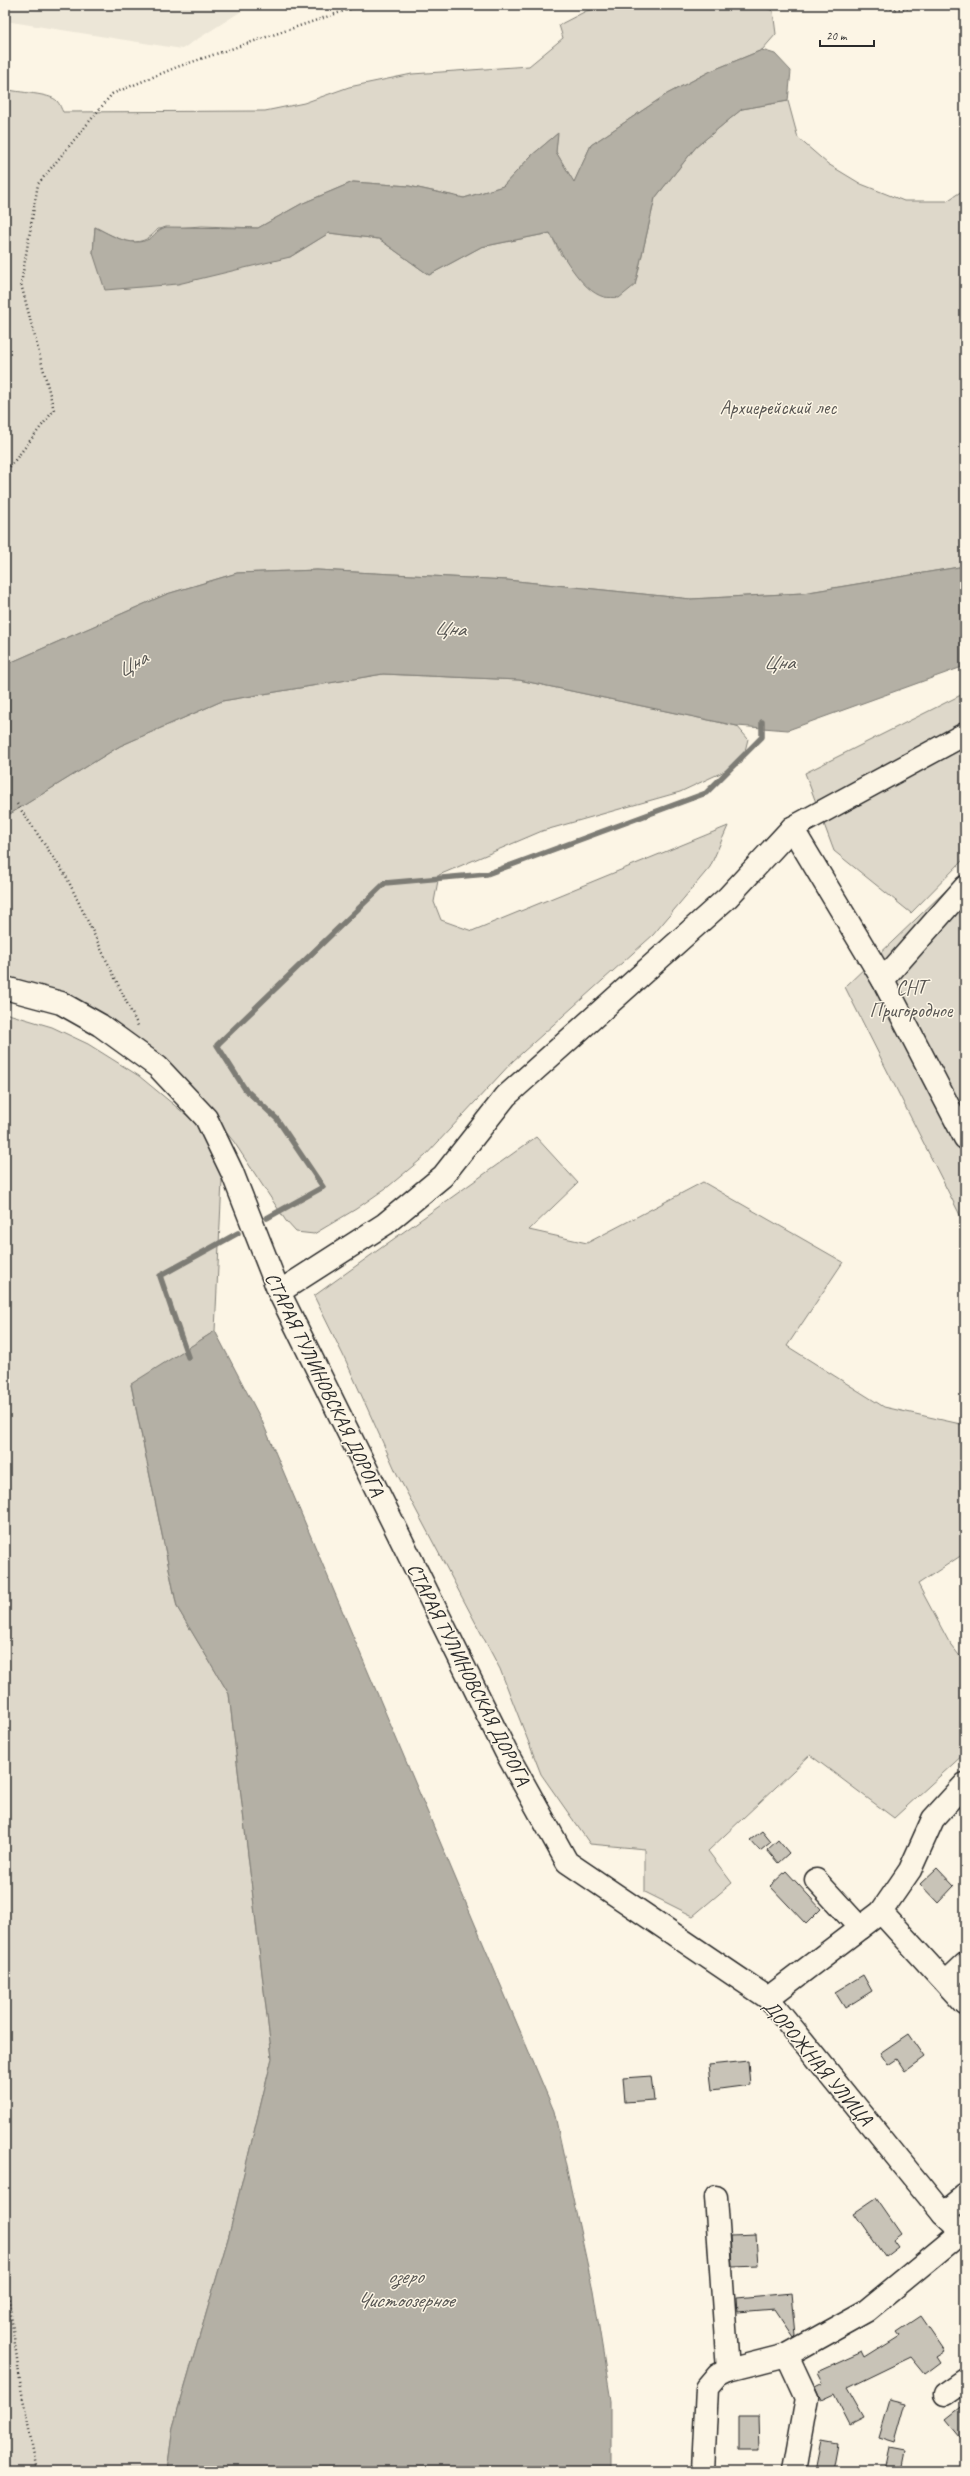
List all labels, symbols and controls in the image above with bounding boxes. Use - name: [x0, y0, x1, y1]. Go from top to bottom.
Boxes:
- scale bar: [820, 22, 874, 48]
- text: 20 m: [826, 28, 848, 44]
- park label: Архиерейский лес: [720, 395, 837, 420]
- water label: Цна: [433, 614, 468, 642]
- water label: Цна: [112, 644, 154, 683]
- water label: Цна: [763, 649, 797, 675]
- park label: СНТ Пригородное: [870, 975, 954, 1023]
- street label: СТАРАЯ ТУЛИНОВСКАЯ ДОРОГА: [259, 1268, 390, 1501]
- street label: СТАРАЯ ТУЛИНОВСКАЯ ДОРОГА: [402, 1559, 536, 1790]
- street label: ДОРОЖНАЯ УЛИЦА: [758, 1994, 878, 2131]
- water label: озеро Чистоозерное: [356, 2263, 457, 2313]

